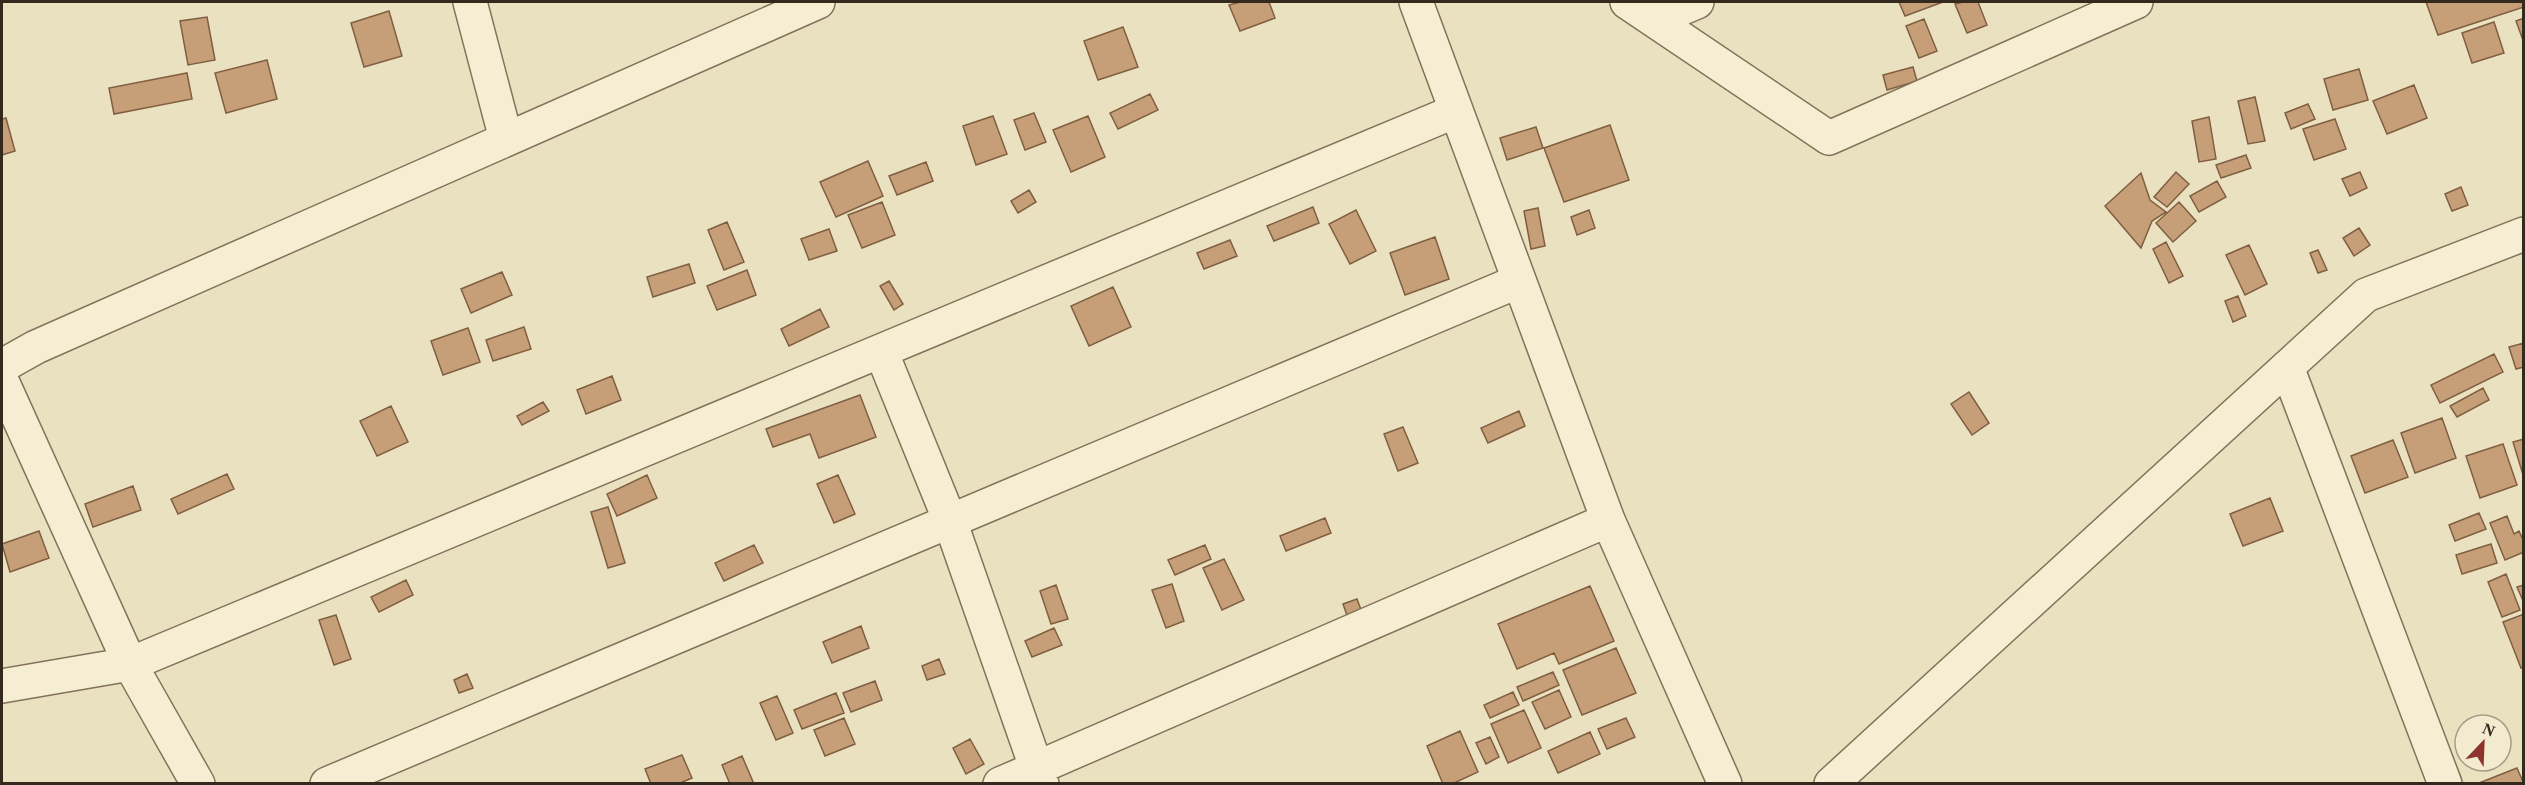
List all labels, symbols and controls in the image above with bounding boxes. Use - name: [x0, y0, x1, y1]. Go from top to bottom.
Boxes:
- north arrow: [2453, 713, 2513, 773]
- text: N: [2480, 720, 2498, 740]

